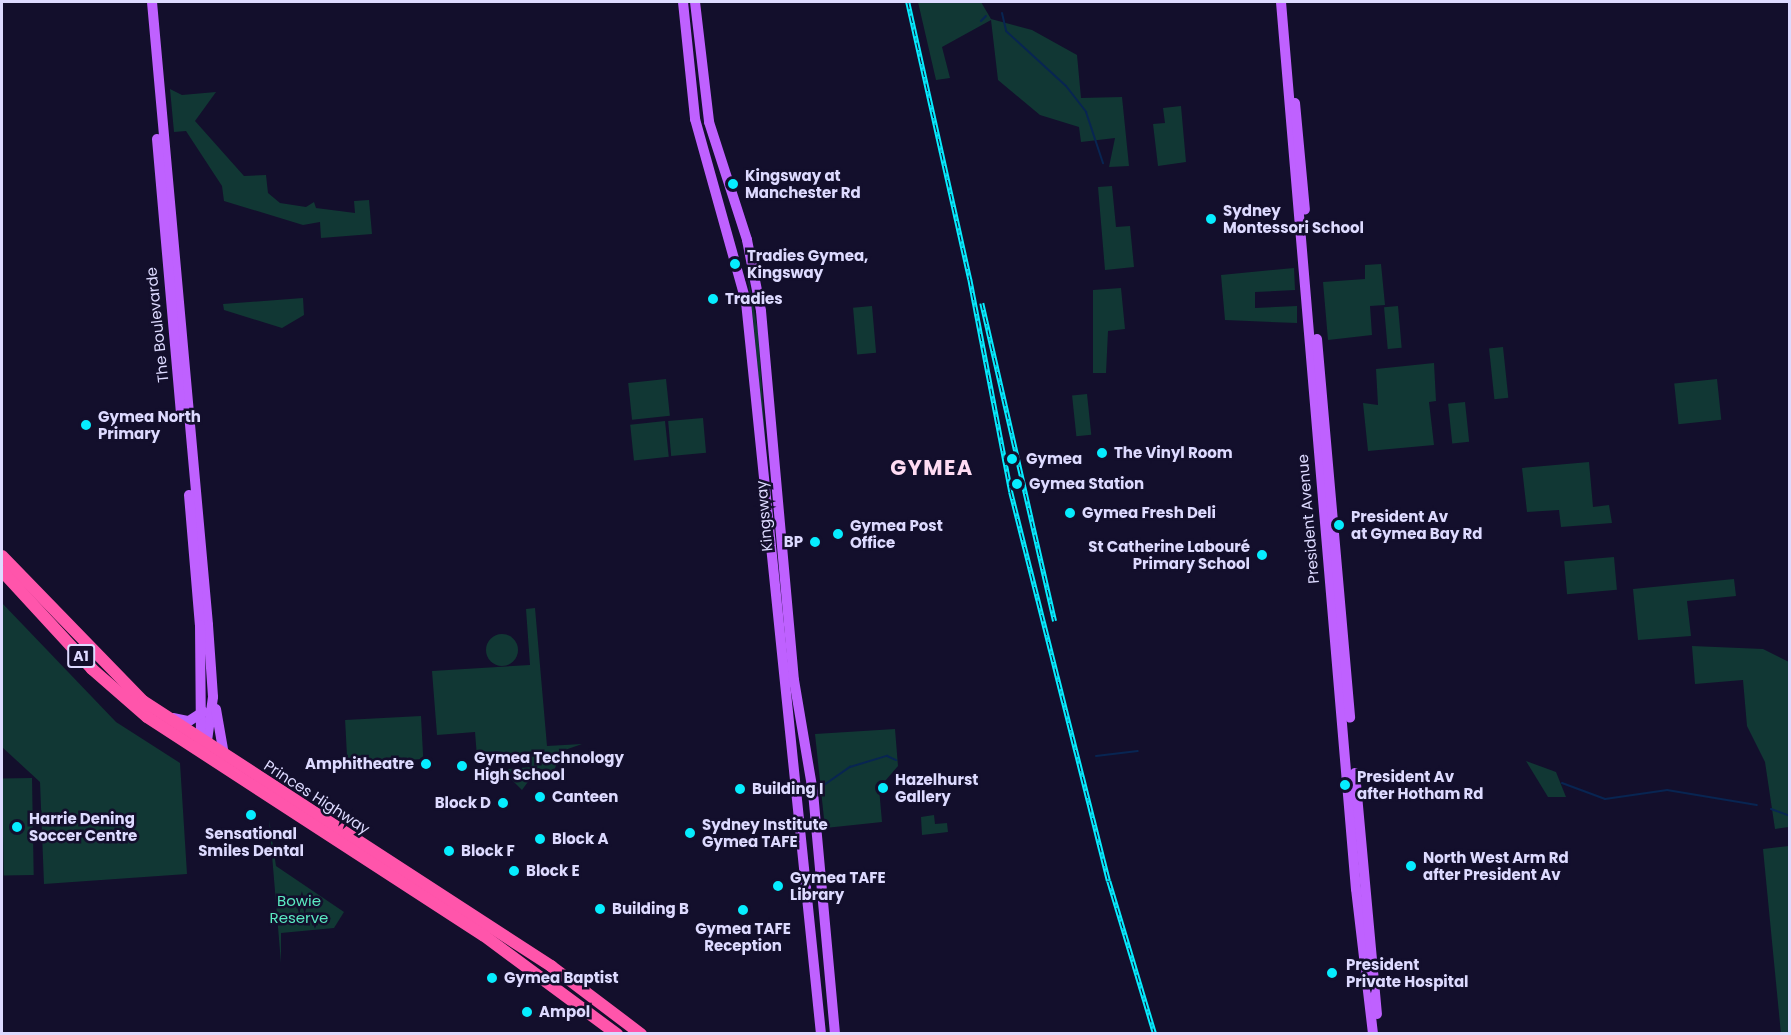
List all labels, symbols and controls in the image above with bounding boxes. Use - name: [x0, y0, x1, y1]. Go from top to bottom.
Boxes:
- place label: Kingsway at Manchester Rd: [745, 166, 861, 201]
- marker: Kingsway at Manchester Rd: [726, 177, 740, 191]
- place label: Sydney Montessori School: [1223, 201, 1364, 236]
- marker: Sydney Montessori School: [1204, 212, 1218, 226]
- place label: Tradies Gymea, Kingsway: [747, 246, 868, 281]
- marker: Tradies Gymea, Kingsway: [728, 257, 742, 271]
- street label: The Boulevarde: [142, 266, 172, 384]
- place label: Tradies: [725, 290, 783, 308]
- marker: Tradies: [706, 292, 720, 306]
- place label: Gymea North Primary: [98, 407, 201, 442]
- marker: Gymea North Primary: [79, 418, 93, 432]
- place label: The Vinyl Room: [1114, 444, 1233, 462]
- marker: The Vinyl Room: [1095, 446, 1109, 460]
- marker: Gymea: [1003, 450, 1021, 468]
- place label: Gymea: [1026, 450, 1082, 468]
- street label: President Avenue: [1293, 453, 1323, 585]
- district label: GYMEA: [890, 455, 974, 481]
- place label: Gymea Station: [1029, 475, 1144, 493]
- marker: Gymea Station: [1010, 477, 1024, 491]
- street label: Kingsway: [752, 480, 776, 552]
- place label: Gymea Fresh Deli: [1082, 504, 1216, 522]
- marker: Gymea Fresh Deli: [1063, 506, 1077, 520]
- place label: President Av at Gymea Bay Rd: [1351, 507, 1483, 542]
- place label: Gymea Post Office: [850, 516, 943, 551]
- marker: President Av at Gymea Bay Rd: [1332, 518, 1346, 532]
- marker: Gymea Post Office: [831, 527, 845, 541]
- place label: BP: [784, 533, 803, 551]
- marker: BP: [808, 535, 822, 549]
- place label: St Catherine Labouré Primary School: [1088, 537, 1250, 572]
- marker: St Catherine Labouré Primary School: [1255, 548, 1269, 562]
- road number: A1: [66, 645, 96, 667]
- place label: Gymea Technology High School: [474, 748, 624, 783]
- place label: Amphitheatre: [305, 755, 414, 773]
- street label: Princes Highway: [261, 756, 373, 838]
- marker: Amphitheatre: [419, 757, 433, 771]
- marker: Gymea Technology High School: [455, 759, 469, 773]
- place label: President Av after Hotham Rd: [1357, 767, 1483, 802]
- place label: Hazelhurst Gallery: [895, 770, 978, 805]
- marker: President Av after Hotham Rd: [1338, 778, 1352, 792]
- place label: Building I: [752, 780, 823, 798]
- marker: Hazelhurst Gallery: [876, 781, 890, 795]
- marker: Building I: [733, 782, 747, 796]
- place label: Canteen: [552, 788, 618, 806]
- marker: Canteen: [533, 790, 547, 804]
- place label: Block D: [435, 794, 491, 812]
- marker: Block D: [496, 796, 510, 810]
- marker: Sensational Smiles Dental: [244, 808, 258, 822]
- place label: Harrie Dening Soccer Centre: [29, 809, 137, 844]
- place label: Sydney Institute Gymea TAFE: [702, 815, 828, 850]
- marker: Harrie Dening Soccer Centre: [10, 820, 24, 834]
- place label: Sensational Smiles Dental: [198, 824, 304, 859]
- marker: Sydney Institute Gymea TAFE: [683, 826, 697, 840]
- place label: Block A: [552, 830, 608, 848]
- marker: Block A: [533, 832, 547, 846]
- place label: Block F: [461, 842, 515, 860]
- marker: Block F: [442, 844, 456, 858]
- place label: North West Arm Rd after President Av: [1423, 848, 1569, 883]
- marker: North West Arm Rd after President Av: [1404, 859, 1418, 873]
- place label: Block E: [526, 862, 580, 880]
- marker: Block E: [507, 864, 521, 878]
- place label: Gymea TAFE Library: [790, 868, 886, 903]
- marker: Gymea TAFE Library: [771, 879, 785, 893]
- park label: Bowie Reserve: [270, 891, 328, 926]
- place label: Building B: [612, 900, 689, 918]
- marker: Building B: [593, 902, 607, 916]
- marker: Gymea TAFE Reception: [736, 903, 750, 917]
- place label: Gymea TAFE Reception: [695, 919, 791, 954]
- place label: President Private Hospital: [1346, 955, 1468, 990]
- marker: President Private Hospital: [1323, 964, 1341, 982]
- place label: Gymea Baptist: [504, 969, 619, 987]
- marker: Gymea Baptist: [485, 971, 499, 985]
- place label: Ampol: [539, 1003, 590, 1021]
- marker: Ampol: [520, 1005, 534, 1019]

